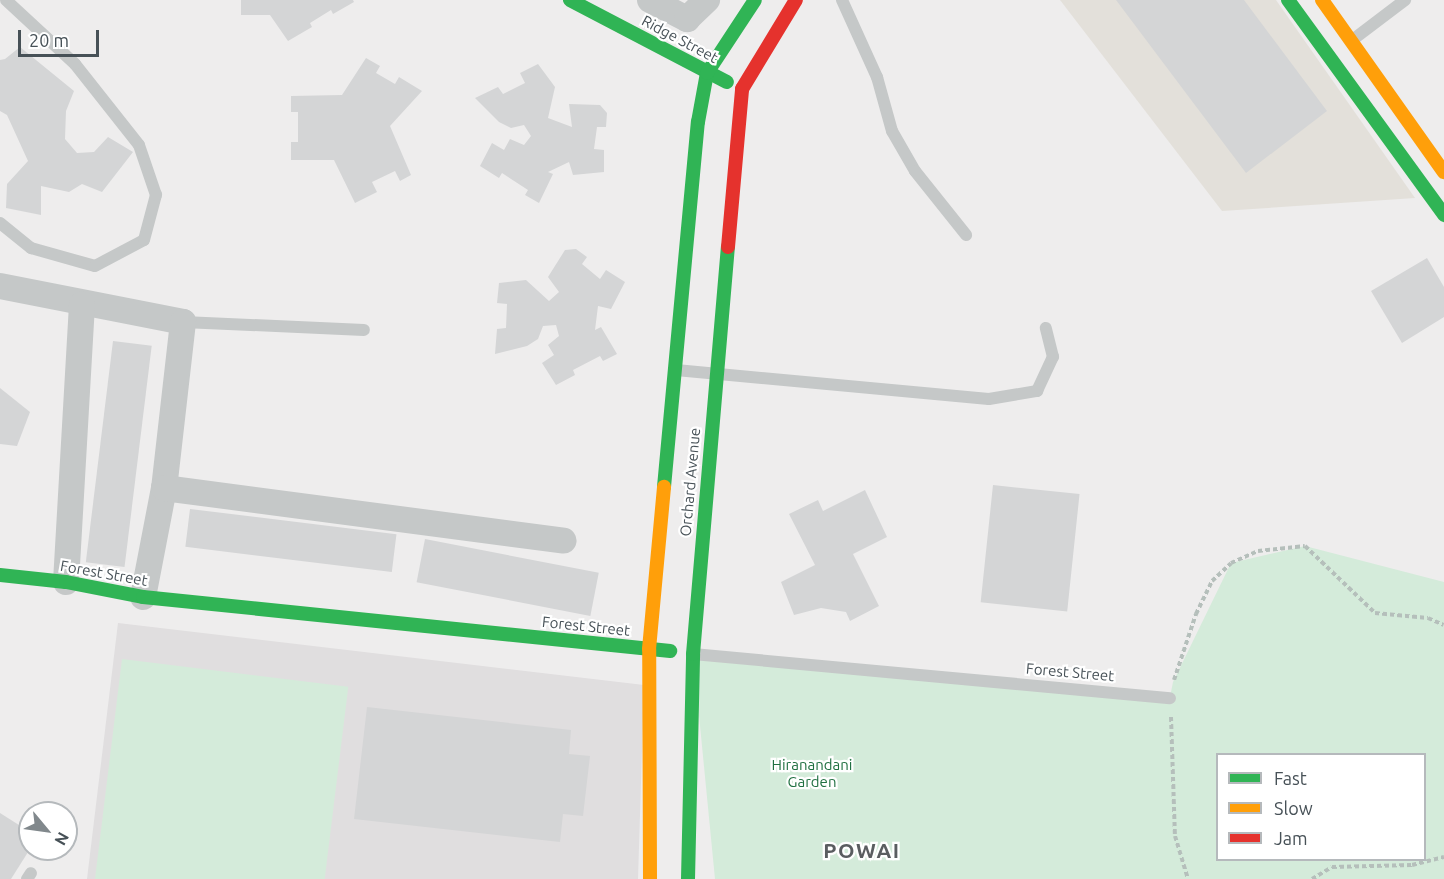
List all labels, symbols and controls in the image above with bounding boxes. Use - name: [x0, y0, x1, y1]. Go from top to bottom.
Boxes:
- street label: Ridge Street: [639, 11, 721, 67]
- scale bar: [21, 18, 102, 56]
- text: 20 m: [29, 30, 69, 50]
- street label: Orchard Avenue: [676, 427, 704, 537]
- street label: Forest Street: [59, 556, 149, 590]
- street label: Forest Street: [541, 612, 631, 640]
- street label: Forest Street: [1025, 659, 1115, 685]
- legend: [1216, 753, 1426, 861]
- park label: Hiranandani Garden: [771, 755, 853, 790]
- text: Fast: [1274, 768, 1307, 788]
- text: Slow: [1274, 798, 1313, 818]
- north arrow: [18, 801, 78, 861]
- text: Jam: [1274, 828, 1308, 848]
- text: N: [51, 829, 73, 848]
- district label: POWAI: [823, 837, 901, 863]

